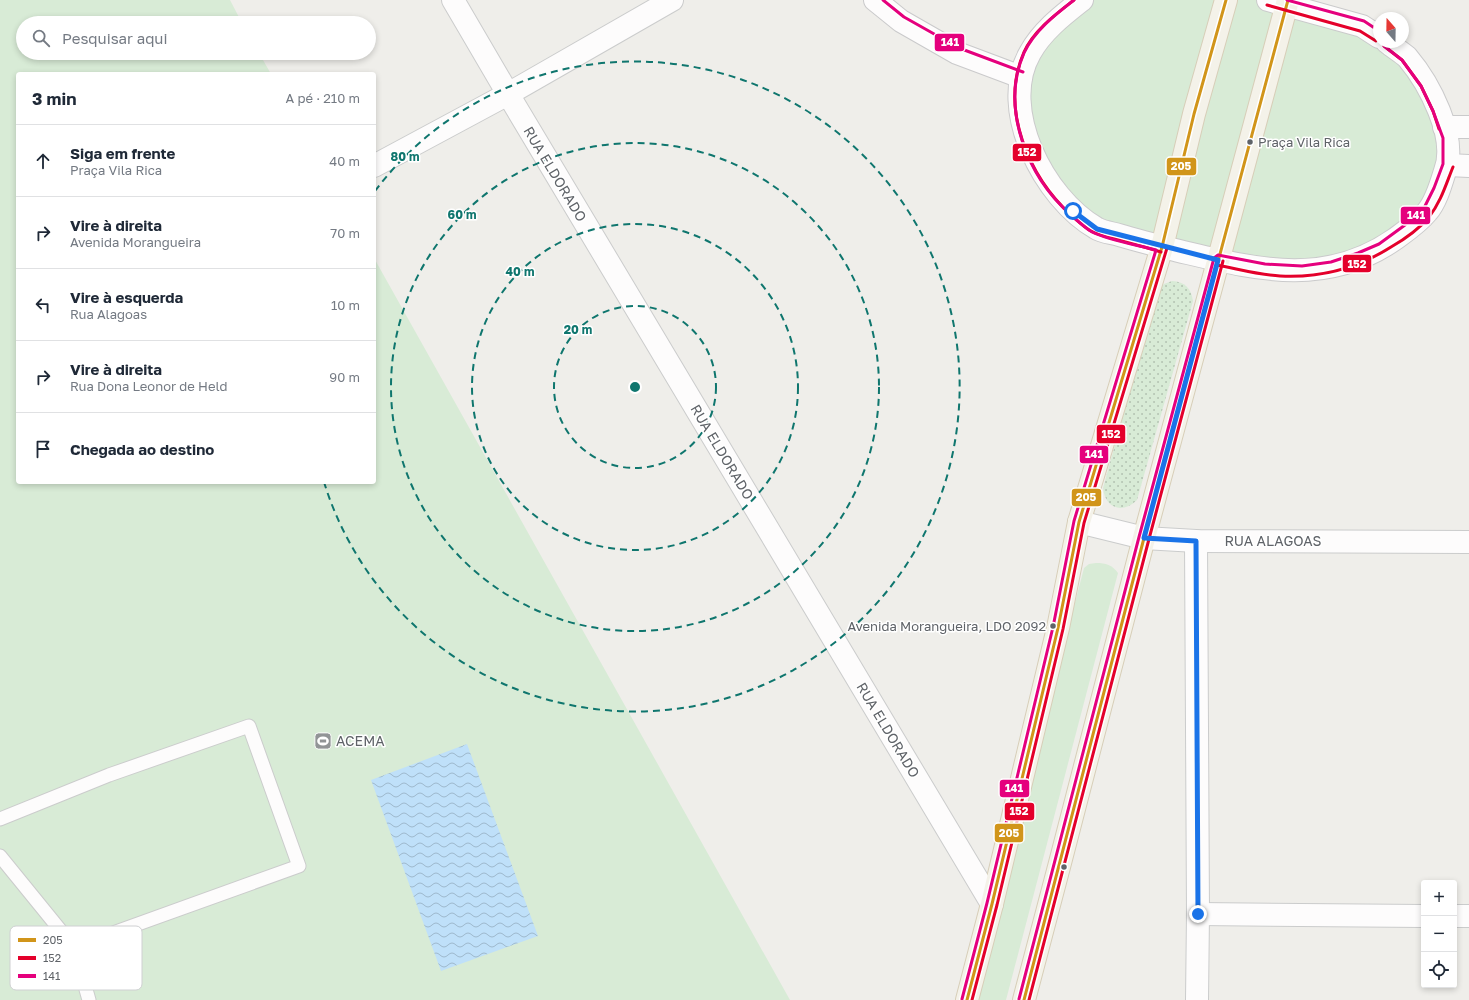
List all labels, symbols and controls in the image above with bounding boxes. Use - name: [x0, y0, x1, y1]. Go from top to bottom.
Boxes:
- north arrow: [1373, 12, 1409, 48]
- search box: [16, 16, 376, 60]
- icon: search: [30, 27, 52, 49]
- text: Pesquisar aqui: [62, 29, 167, 47]
- line badge: 141: [934, 33, 965, 52]
- text: 141: [941, 35, 959, 48]
- text: 3 min: [32, 88, 76, 109]
- text: A pé · 210 m: [285, 90, 360, 106]
- street label: RUA ELDORADO: [520, 123, 590, 224]
- place label: Praça Vila Rica: [1258, 134, 1350, 150]
- marker: Praça Vila Rica: [1245, 137, 1255, 147]
- line badge: 152: [1012, 143, 1042, 162]
- text: Siga em frente: [70, 144, 175, 162]
- text: 152: [1017, 145, 1037, 158]
- text: 80 m: [391, 149, 419, 164]
- icon: ahead: [32, 150, 54, 172]
- text: 40 m: [329, 153, 360, 169]
- line badge: 205: [1166, 157, 1197, 176]
- text: 205: [1171, 159, 1192, 172]
- text: Praça Vila Rica: [70, 162, 162, 178]
- route start: [1064, 202, 1082, 220]
- line badge: 141: [1400, 206, 1431, 225]
- text: 60 m: [448, 207, 476, 222]
- text: 141: [1407, 208, 1425, 221]
- text: Vire à direita: [70, 216, 162, 234]
- icon: right: [32, 222, 54, 244]
- text: 70 m: [330, 225, 360, 241]
- text: Avenida Morangueira: [70, 234, 201, 250]
- line badge: 152: [1342, 254, 1372, 273]
- text: 152: [1347, 257, 1367, 270]
- text: 40 m: [506, 264, 534, 279]
- text: Vire à esquerda: [70, 288, 183, 306]
- icon: left: [32, 294, 54, 316]
- text: 10 m: [331, 297, 360, 313]
- text: Rua Alagoas: [70, 306, 147, 322]
- text: 20 m: [564, 322, 592, 337]
- text: Vire à direita: [70, 360, 162, 378]
- icon: right: [32, 366, 54, 388]
- text: 90 m: [329, 369, 360, 385]
- text: Rua Dona Leonor de Held: [70, 378, 228, 394]
- centre of rings: [628, 380, 642, 394]
- street label: RUA ELDORADO: [687, 401, 757, 502]
- line badge: 152: [1096, 424, 1126, 444]
- text: 152: [1101, 427, 1121, 440]
- icon: arrive: [32, 438, 54, 460]
- text: Chegada ao destino: [70, 440, 214, 458]
- line badge: 141: [1079, 445, 1109, 464]
- text: 141: [1085, 447, 1103, 460]
- line badge: 205: [1071, 488, 1102, 507]
- text: 205: [1076, 490, 1097, 503]
- street label: RUA ALAGOAS: [1224, 532, 1322, 549]
- place label: Avenida Morangueira, LDO 2092: [847, 618, 1046, 634]
- marker: Avenida Morangueira, LDO 2092: [1048, 621, 1058, 631]
- street label: RUA ELDORADO: [853, 679, 923, 780]
- sports icon: ACEMA: [313, 731, 333, 751]
- place label: ACEMA: [336, 732, 385, 749]
- line badge: 141: [999, 779, 1030, 798]
- text: 141: [1005, 781, 1023, 794]
- line badge: 152: [1004, 802, 1035, 821]
- text: 152: [1009, 804, 1029, 817]
- line badge: 205: [994, 823, 1024, 843]
- text: 205: [999, 826, 1020, 839]
- unlabelled marker: [1059, 862, 1069, 872]
- map controls: [1421, 880, 1457, 988]
- button: +: [1421, 880, 1457, 916]
- route end: [1189, 905, 1207, 923]
- button: −: [1421, 916, 1457, 952]
- legend: [10, 926, 142, 990]
- text: 205: [43, 933, 63, 946]
- text: 152: [43, 951, 61, 964]
- button: locate: [1421, 952, 1457, 988]
- text: 141: [43, 969, 60, 982]

